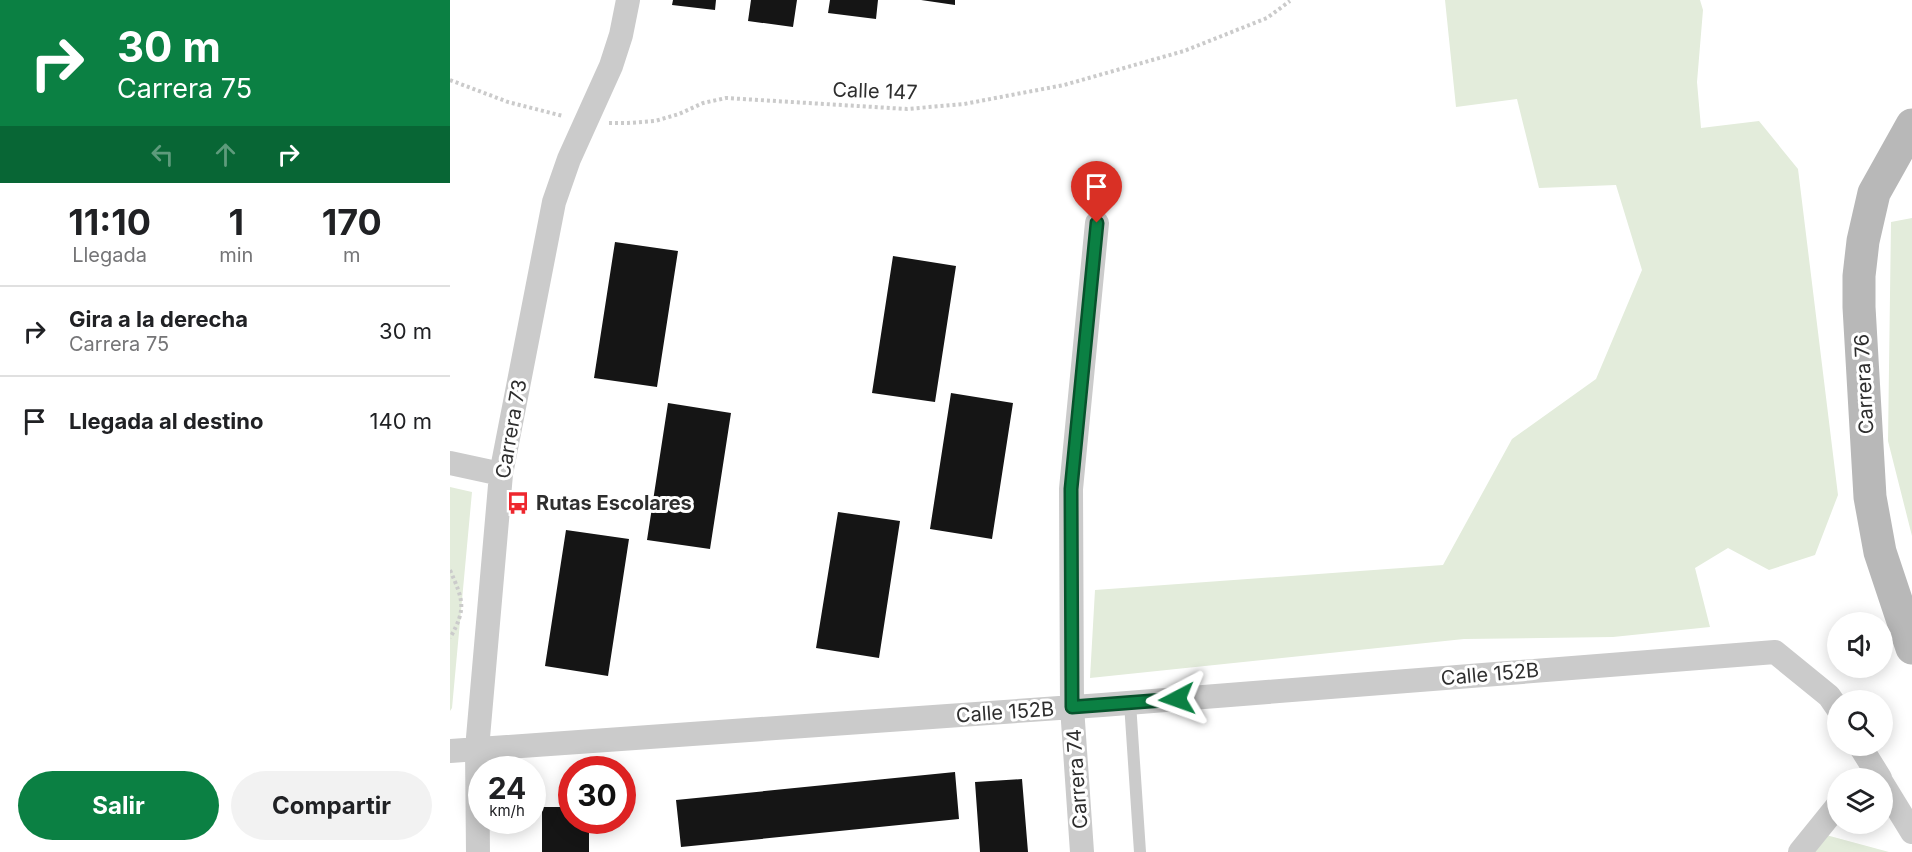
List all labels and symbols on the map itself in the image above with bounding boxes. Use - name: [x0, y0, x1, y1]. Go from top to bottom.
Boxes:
- street label: Calle 147: [832, 78, 918, 104]
- pin: [1071, 161, 1122, 223]
- street label: Carrera 76: [1849, 333, 1879, 435]
- street label: Carrera 73: [490, 378, 532, 480]
- bus stop icon: Rutas Escolares: [505, 490, 531, 516]
- place label: Rutas Escolares: [536, 491, 692, 515]
- street label: Calle 152B: [1440, 658, 1540, 690]
- position arrow: [1145, 667, 1209, 731]
- street label: Calle 152B: [955, 697, 1055, 727]
- street label: Carrera 74: [1062, 728, 1092, 830]
- speed limit sign: 30: [558, 756, 636, 834]

